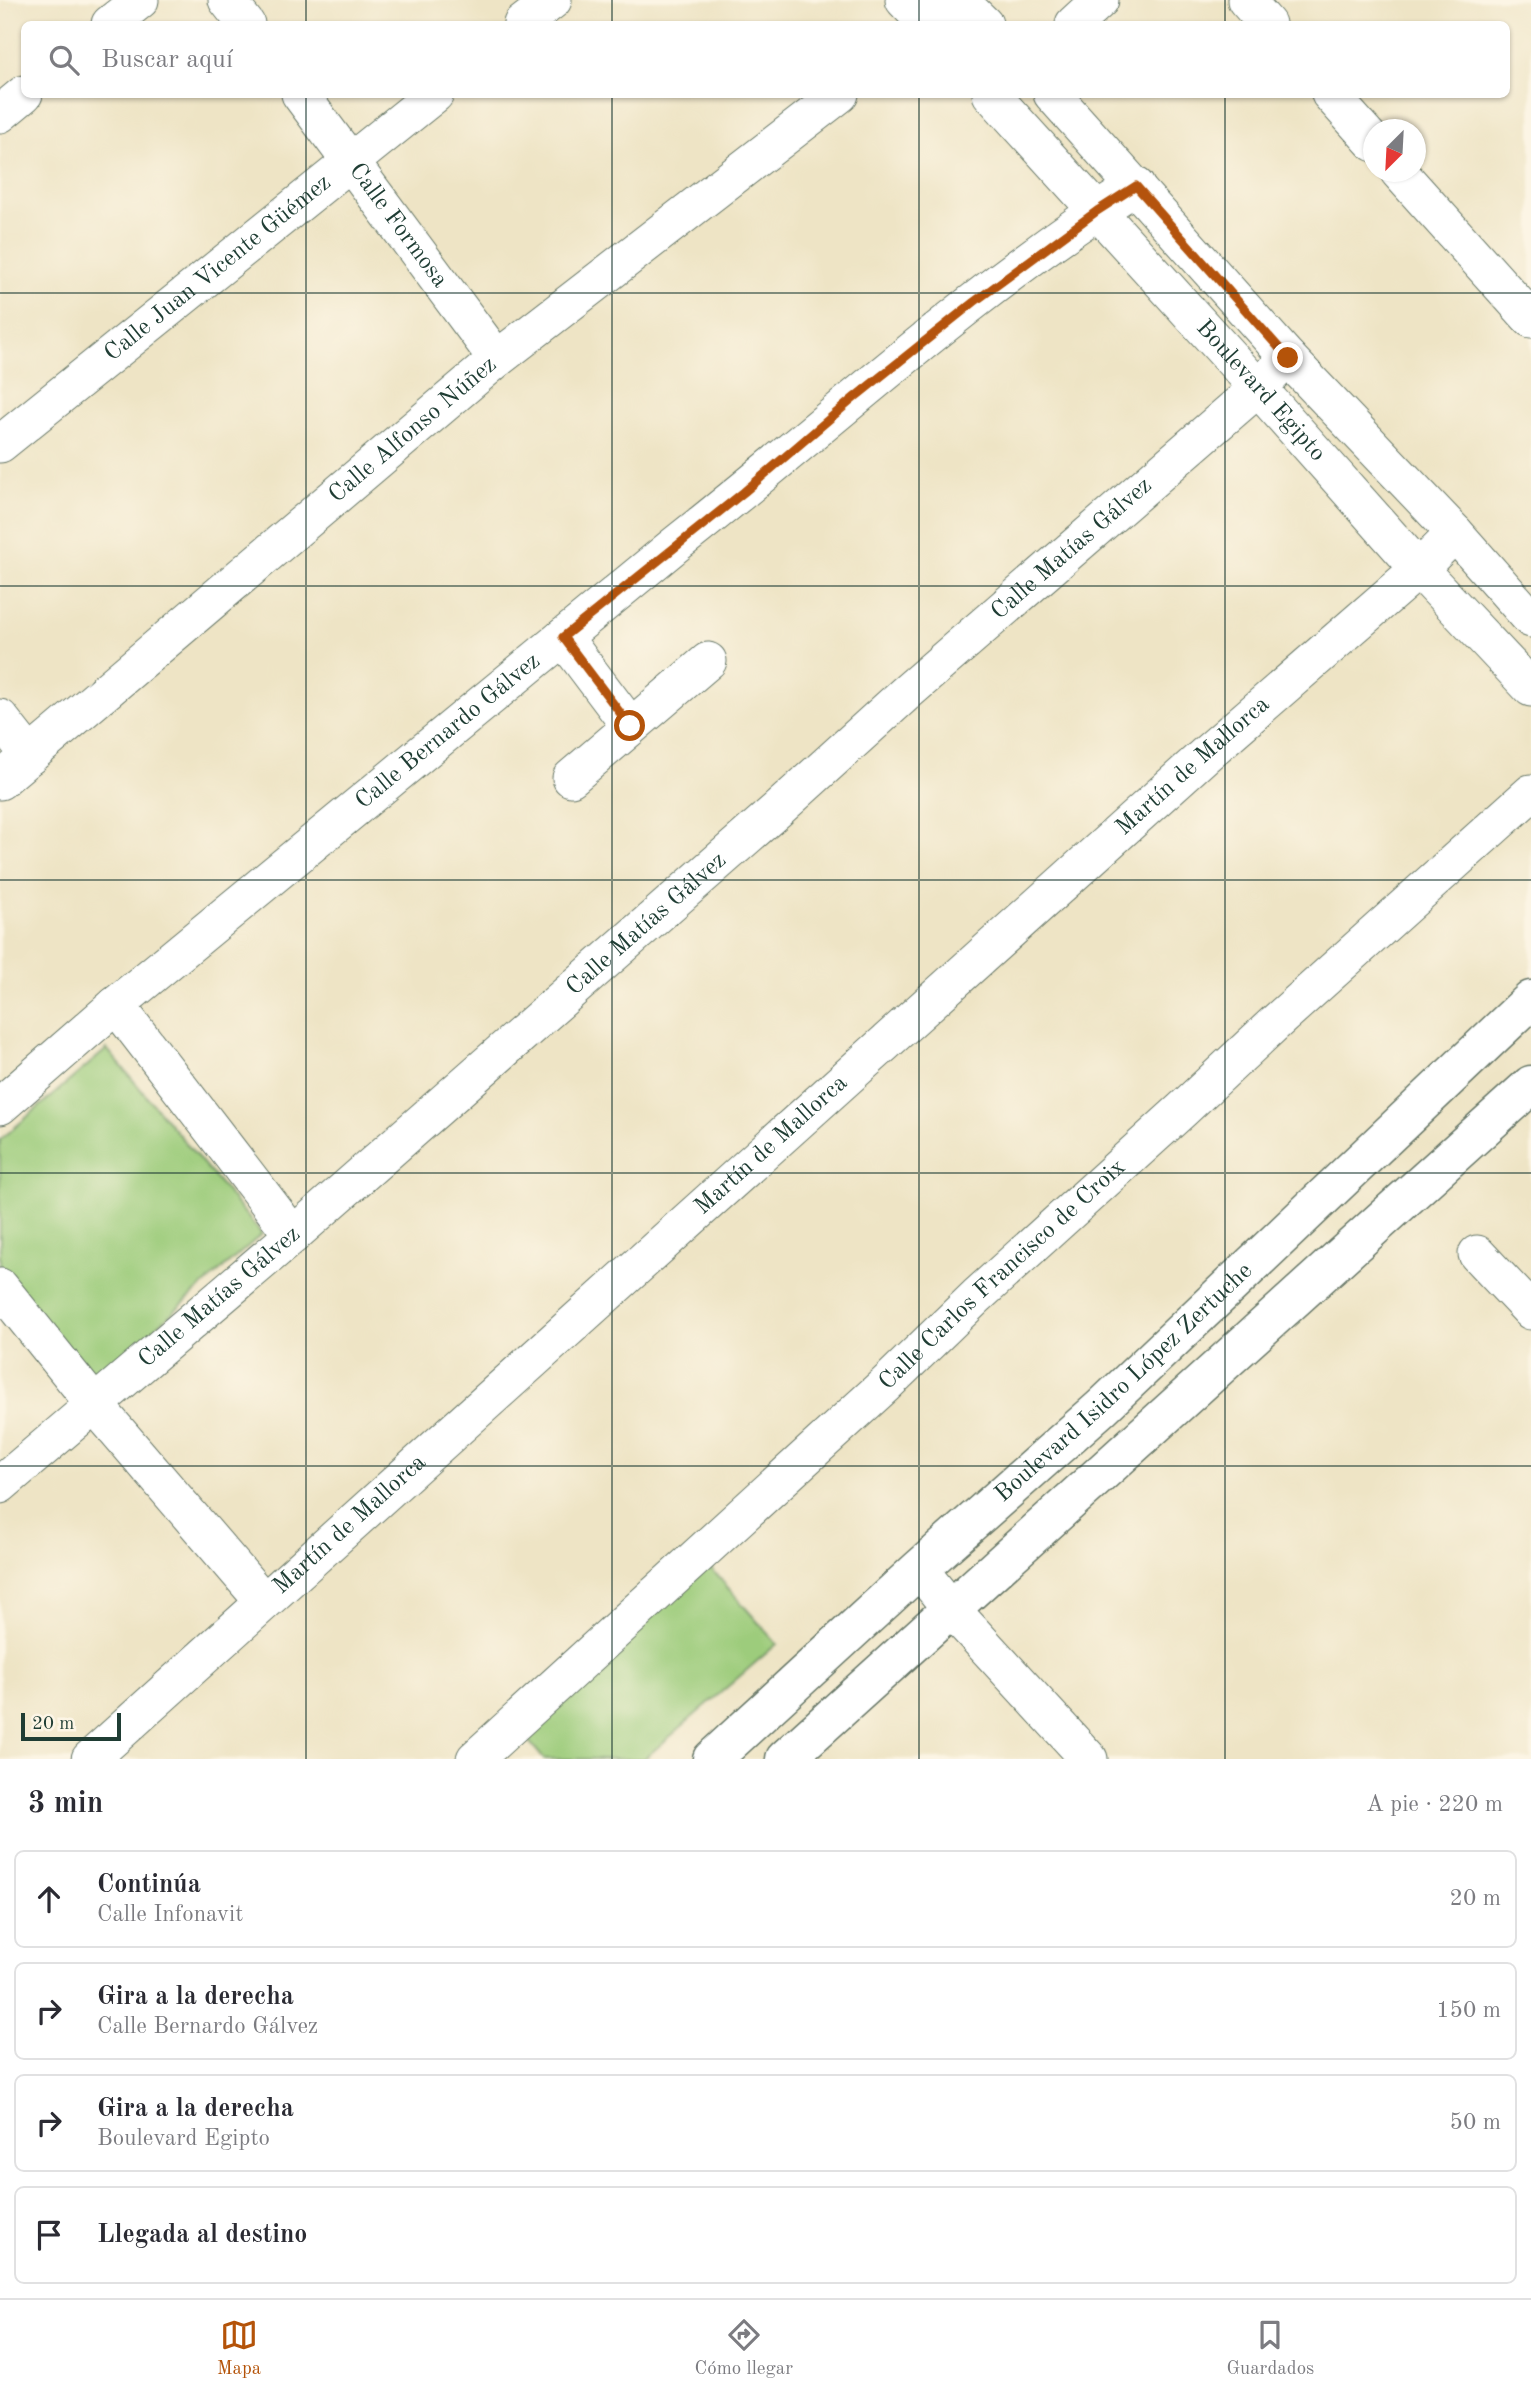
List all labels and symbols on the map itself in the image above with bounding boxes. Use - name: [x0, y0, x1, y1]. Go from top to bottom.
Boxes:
- north arrow: [1363, 119, 1426, 182]
- street label: Calle Formosa: [344, 159, 452, 292]
- street label: Calle Juan Vicente Güémez: [101, 171, 336, 366]
- street label: Boulevard Egipto: [1191, 316, 1330, 466]
- route end: [1272, 342, 1303, 373]
- street label: Calle Alfonso Núñez: [325, 353, 501, 508]
- street label: Calle Matías Gálvez: [987, 474, 1157, 625]
- street label: Calle Bernardo Gálvez: [351, 649, 545, 814]
- street label: Martín de Mallorca: [1112, 692, 1274, 840]
- route start: [614, 710, 645, 741]
- street label: Calle Matías Gálvez: [562, 848, 731, 1000]
- street label: Martín de Mallorca: [691, 1071, 852, 1220]
- street label: Calle Carlos Francisco de Croix: [875, 1155, 1130, 1395]
- street label: Calle Matías Gálvez: [135, 1222, 305, 1373]
- street label: Boulevard Isidro López Zertuche: [991, 1259, 1257, 1507]
- street label: Martín de Mallorca: [269, 1450, 431, 1599]
- scale bar: [21, 1710, 121, 1742]

